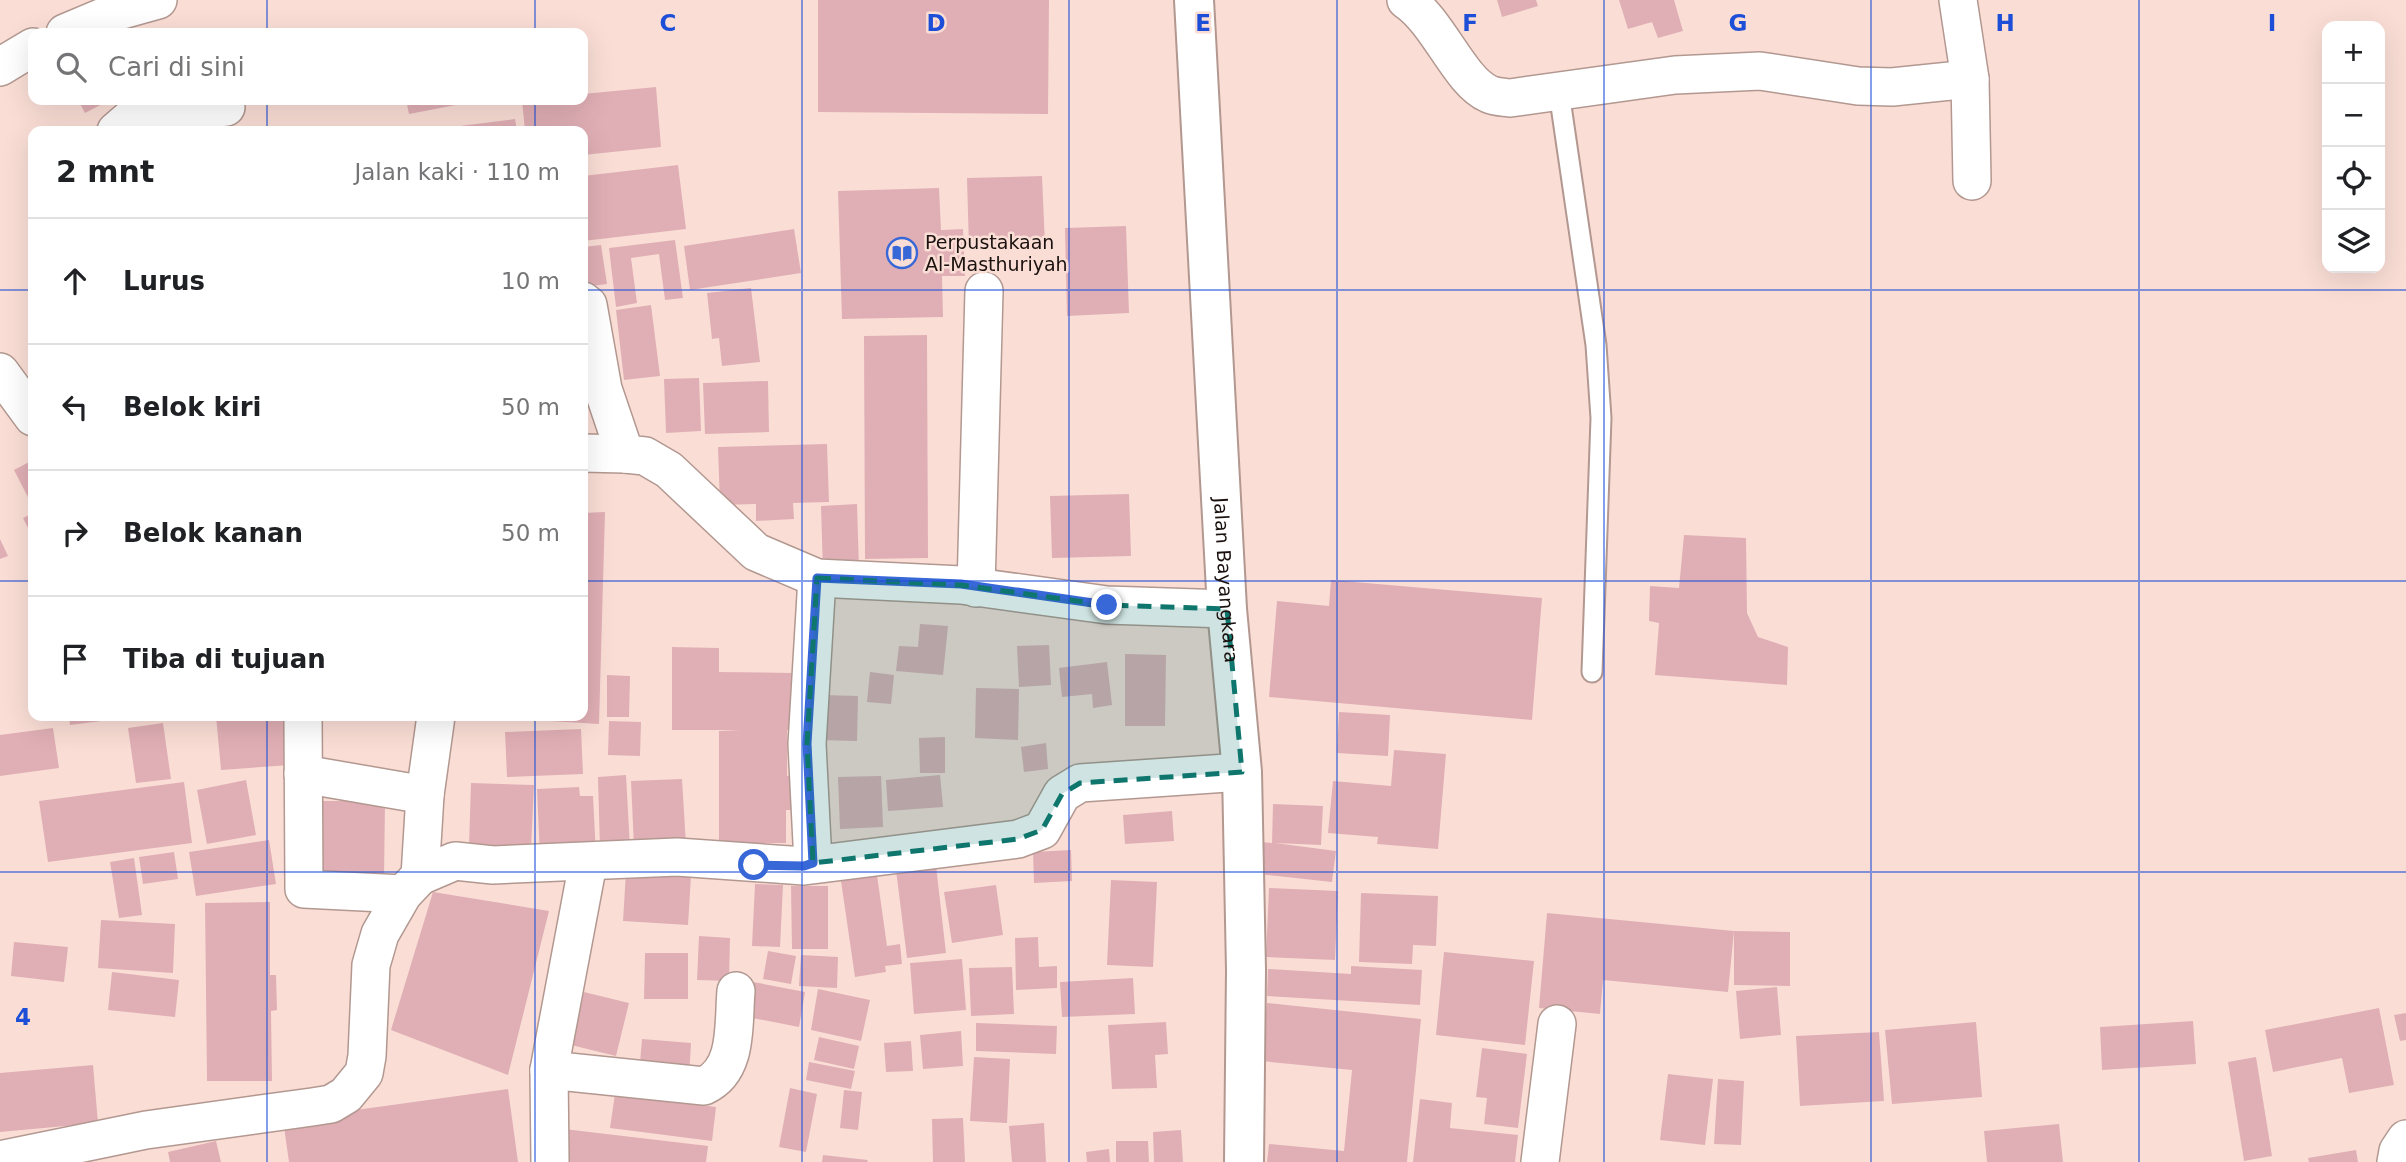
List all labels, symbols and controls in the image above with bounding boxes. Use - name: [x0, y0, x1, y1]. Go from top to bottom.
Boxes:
- text: C: [660, 10, 676, 36]
- text: D: [926, 10, 946, 36]
- text: E: [1195, 10, 1211, 36]
- text: F: [1462, 10, 1478, 36]
- text: G: [1729, 10, 1747, 36]
- text: H: [1995, 10, 2015, 36]
- text: I: [2268, 10, 2276, 36]
- map controls: [2322, 21, 2385, 273]
- button: +: [2322, 21, 2385, 84]
- search box: [28, 28, 588, 105]
- icon: search: [52, 48, 90, 86]
- text: Cari di sini: [108, 52, 245, 82]
- button: −: [2322, 84, 2385, 147]
- button: locate: [2322, 147, 2385, 210]
- text: 2 mnt: [56, 154, 154, 189]
- text: Jalan kaki · 110 m: [354, 159, 560, 185]
- button: layers: [2322, 210, 2385, 273]
- place label: Perpustakaan Al-Masthuriyah: [925, 231, 1068, 275]
- library icon: Perpustakaan Al-Masthuriyah: [885, 236, 919, 270]
- icon: ahead: [56, 262, 94, 300]
- text: Lurus: [123, 266, 205, 296]
- text: 10 m: [501, 268, 560, 294]
- icon: left: [56, 388, 94, 426]
- text: Belok kiri: [123, 392, 262, 422]
- text: 50 m: [501, 394, 560, 420]
- street label: Jalan Bayangkara: [1210, 496, 1243, 664]
- icon: right: [56, 514, 94, 552]
- text: Belok kanan: [123, 518, 303, 548]
- text: 50 m: [501, 520, 560, 546]
- route end: [1091, 589, 1122, 620]
- icon: arrive: [56, 640, 94, 678]
- text: Tiba di tujuan: [123, 644, 326, 674]
- route start: [738, 849, 769, 880]
- text: 4: [15, 1004, 31, 1030]

